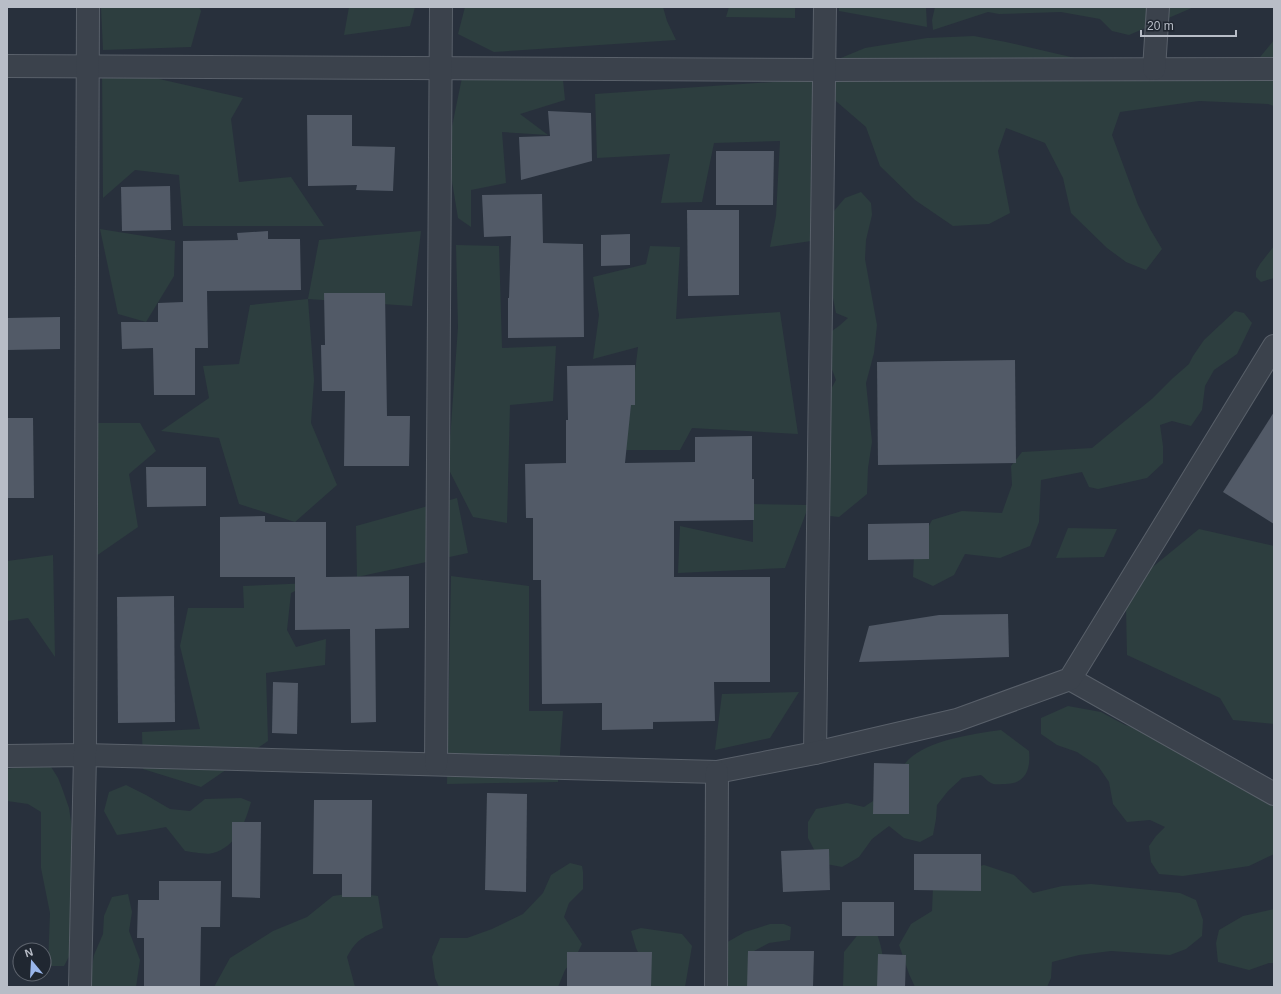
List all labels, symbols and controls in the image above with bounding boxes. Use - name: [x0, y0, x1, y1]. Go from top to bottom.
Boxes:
- scale bar: [1141, 12, 1236, 38]
- text: 20 m: [1147, 19, 1174, 33]
- north arrow: [12, 942, 52, 982]
- text: N: [23, 946, 35, 959]

